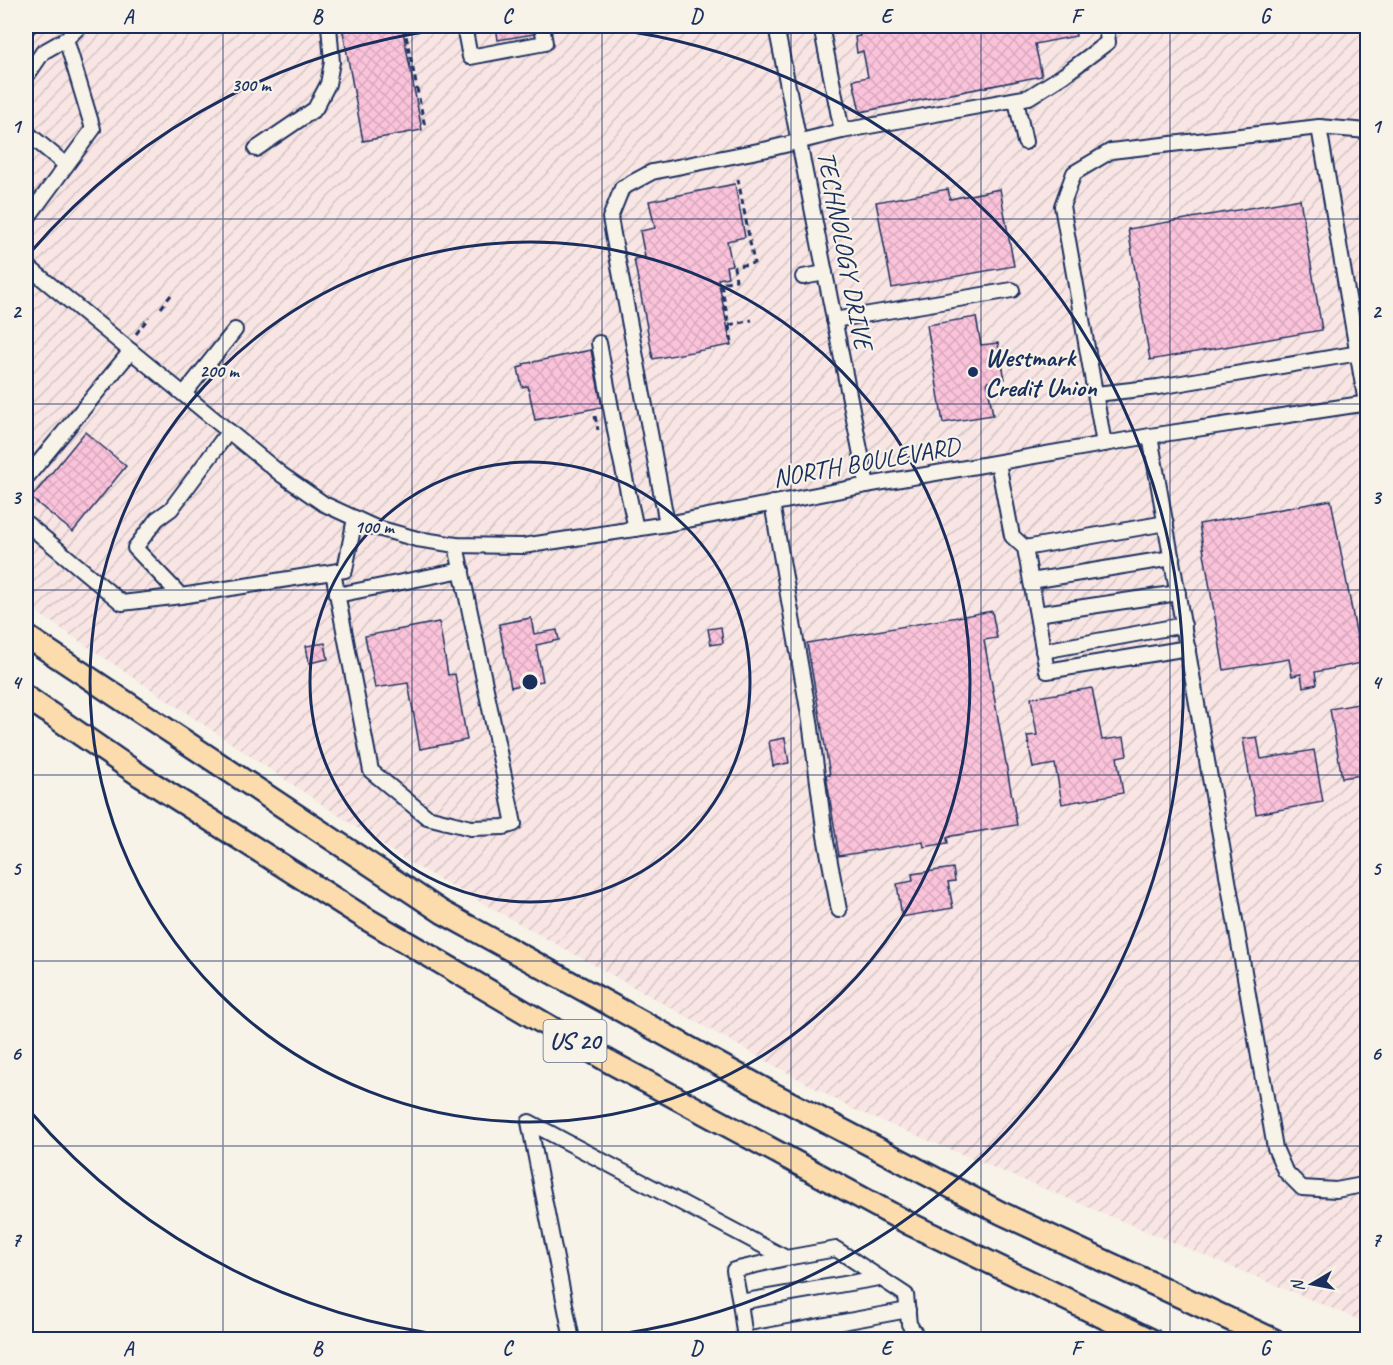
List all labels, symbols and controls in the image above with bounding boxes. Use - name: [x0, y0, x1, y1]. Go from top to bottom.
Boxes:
- text: A: [123, 4, 135, 29]
- text: B: [312, 4, 324, 29]
- text: C: [502, 4, 514, 29]
- text: D: [690, 4, 704, 29]
- text: E: [881, 4, 895, 29]
- text: F: [1071, 4, 1085, 29]
- text: G: [1260, 4, 1273, 29]
- text: 300 m: [232, 74, 272, 96]
- text: 1: [12, 114, 23, 139]
- text: 1: [1372, 114, 1383, 139]
- street label: TECHNOLOGY DRIVE: [810, 148, 881, 356]
- text: 2: [12, 299, 23, 324]
- text: 2: [1372, 299, 1383, 324]
- place label: Westmark Credit Union: [985, 341, 1098, 404]
- text: 200 m: [200, 360, 240, 382]
- marker: Westmark Credit Union: [966, 365, 980, 379]
- street label: NORTH BOULEVARD: [770, 429, 965, 495]
- text: 3: [12, 485, 23, 510]
- text: 3: [1372, 485, 1383, 510]
- text: 100 m: [355, 516, 395, 538]
- text: 4: [12, 670, 24, 695]
- text: 4: [1372, 670, 1384, 695]
- centre of rings: [520, 672, 540, 692]
- text: 5: [12, 856, 23, 881]
- text: 5: [1372, 856, 1383, 881]
- road number: US 20: [544, 1020, 606, 1062]
- text: 6: [11, 1041, 22, 1066]
- text: 6: [1371, 1041, 1382, 1066]
- text: 7: [12, 1227, 23, 1252]
- text: 7: [1372, 1227, 1383, 1252]
- north arrow: [1282, 1254, 1342, 1314]
- text: N: [1287, 1277, 1309, 1293]
- text: A: [123, 1336, 135, 1361]
- text: B: [312, 1336, 324, 1361]
- text: C: [502, 1336, 514, 1361]
- text: D: [690, 1336, 704, 1361]
- text: E: [881, 1336, 895, 1361]
- text: F: [1071, 1336, 1085, 1361]
- text: G: [1260, 1336, 1273, 1361]

